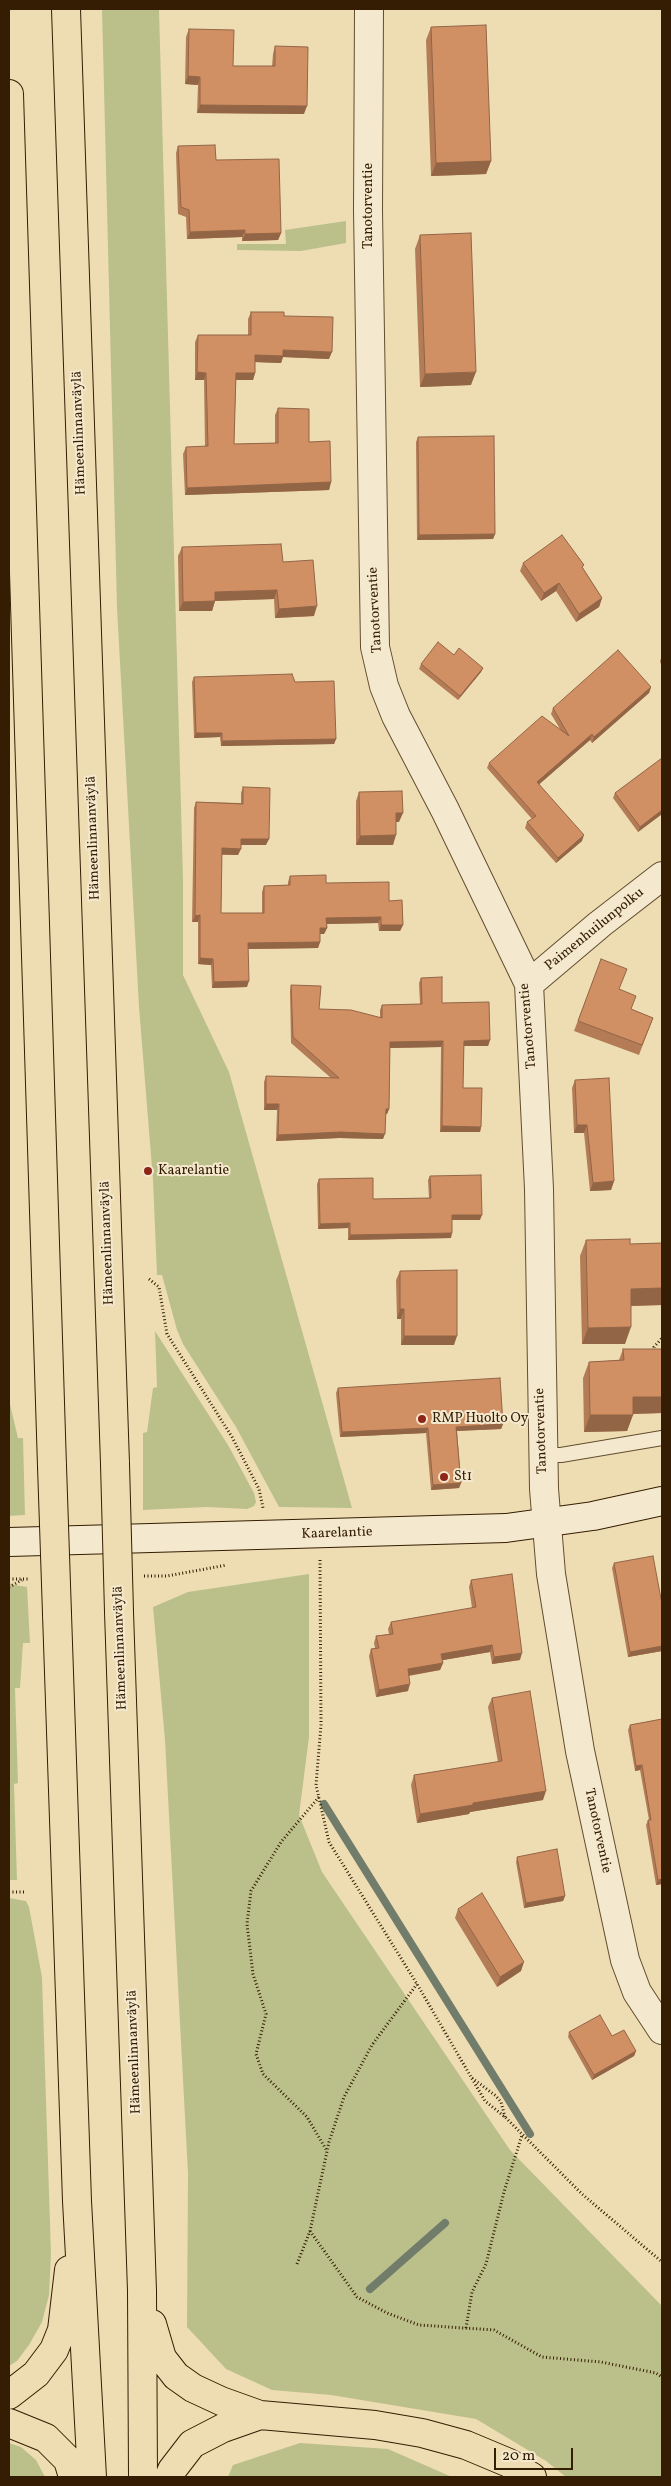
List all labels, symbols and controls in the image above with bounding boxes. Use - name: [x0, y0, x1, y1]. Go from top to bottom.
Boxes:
- street label: Tanotorventie: [361, 163, 377, 249]
- street label: Hämeenlinnanväylä: [69, 371, 91, 495]
- street label: Tanotorventie: [365, 567, 387, 653]
- street label: Hämeenlinnanväylä: [83, 776, 105, 900]
- street label: Paimenhuilunpolku: [542, 885, 648, 975]
- street label: Tanotorventie: [517, 982, 541, 1070]
- place label: Kaarelantie: [158, 1163, 229, 1179]
- marker: Kaarelantie: [142, 1165, 154, 1177]
- street label: Hämeenlinnanväylä: [97, 1181, 119, 1305]
- street label: Tanotorventie: [532, 1388, 552, 1474]
- place label: RMP Huolto Oy: [432, 1411, 528, 1427]
- marker: RMP Huolto Oy: [416, 1413, 428, 1425]
- place label: St1: [454, 1469, 472, 1485]
- marker: St1: [438, 1471, 450, 1483]
- street label: Kaarelantie: [301, 1524, 373, 1544]
- street label: Hämeenlinnanväylä: [110, 1586, 132, 1710]
- street label: Tanotorventie: [580, 1787, 614, 1875]
- street label: Hämeenlinnanväylä: [124, 1990, 146, 2114]
- scale bar: [496, 2438, 575, 2470]
- text: 20 m: [502, 2446, 535, 2467]

